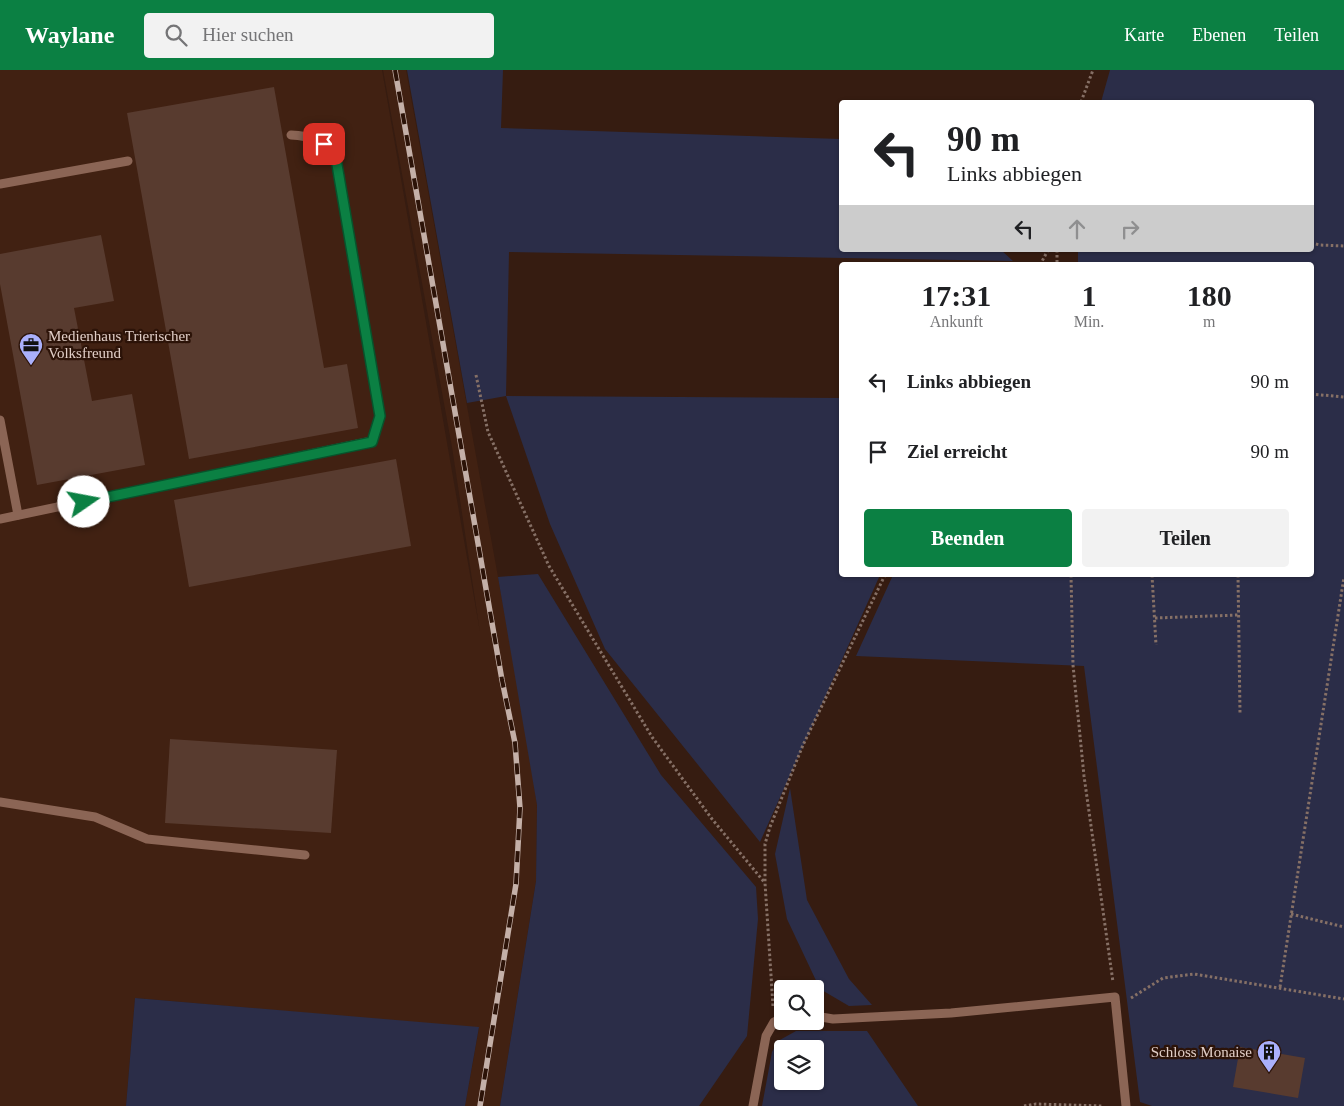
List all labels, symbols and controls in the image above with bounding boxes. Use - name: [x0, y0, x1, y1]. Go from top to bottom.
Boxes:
- search box: [144, 13, 494, 58]
- icon: search: [162, 21, 190, 49]
- text: Waylane: [25, 22, 114, 48]
- text: Hier suchen: [202, 24, 294, 45]
- text: Karte: [1124, 25, 1164, 45]
- text: Ebenen: [1192, 25, 1246, 45]
- text: Teilen: [1274, 25, 1319, 45]
- icon: left: [864, 120, 929, 185]
- text: 90 m: [947, 120, 1020, 159]
- pin: [303, 123, 345, 165]
- icon: arrive: [310, 130, 338, 158]
- text: Links abbiegen: [947, 161, 1082, 186]
- icon: left: [1010, 215, 1038, 243]
- icon: ahead: [1063, 215, 1091, 243]
- icon: right: [1116, 215, 1144, 243]
- text: 17:31: [921, 279, 991, 312]
- text: 1: [1081, 279, 1096, 312]
- text: 180: [1187, 279, 1232, 312]
- text: Ankunft: [930, 313, 983, 330]
- text: Min.: [1074, 313, 1104, 330]
- text: m: [1203, 313, 1215, 330]
- place label: Medienhaus Trierischer Volksfreund: [48, 328, 190, 361]
- office icon: Medienhaus Trierischer Volksfreund: [18, 332, 44, 366]
- icon: left: [864, 368, 892, 396]
- text: Links abbiegen: [907, 371, 1031, 392]
- text: 90 m: [1250, 371, 1289, 392]
- icon: arrive: [864, 438, 892, 466]
- text: Ziel erreicht: [907, 441, 1007, 462]
- text: 90 m: [1250, 441, 1289, 462]
- position arrow: [57, 475, 109, 527]
- button: Beenden: [864, 509, 1072, 567]
- button: Teilen: [1082, 509, 1289, 567]
- map controls: [774, 980, 824, 1090]
- button: search: [774, 980, 824, 1030]
- building icon: Schloss Monaise: [1256, 1039, 1282, 1073]
- button: layers: [774, 1040, 824, 1090]
- place label: Schloss Monaise: [1151, 1044, 1252, 1060]

